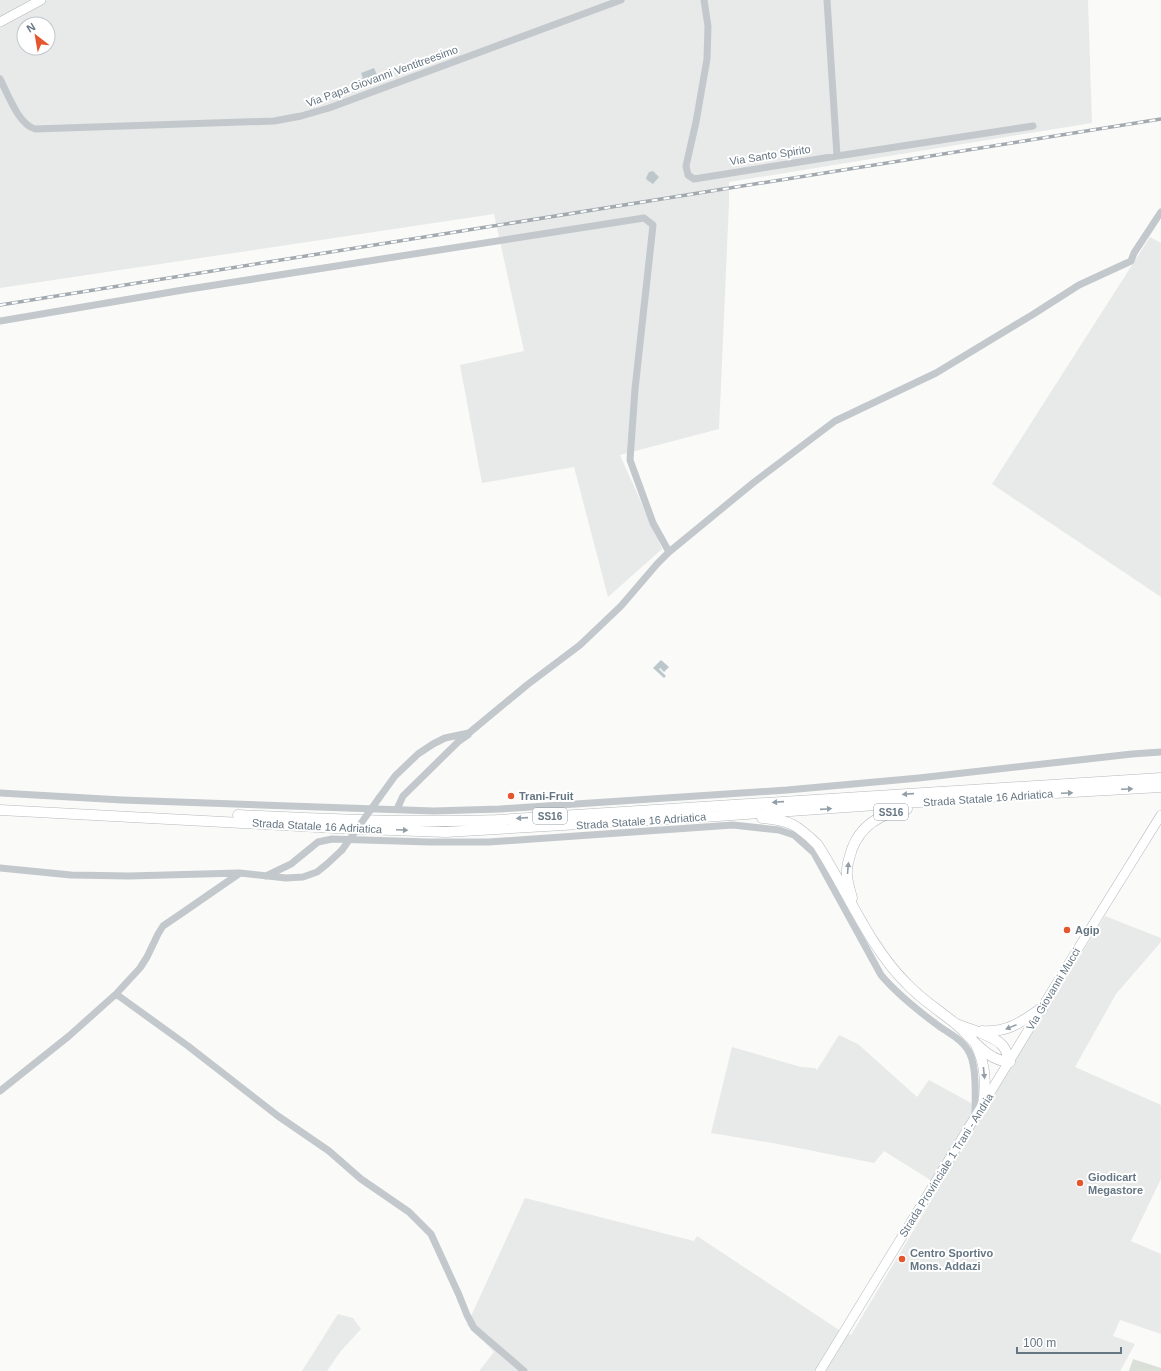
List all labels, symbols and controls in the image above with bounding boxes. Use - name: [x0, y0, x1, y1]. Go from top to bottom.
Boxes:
- north arrow: [16, 16, 56, 56]
- text: N: [24, 20, 37, 35]
- street label: Via Papa Giovanni Ventitreesimo: [304, 43, 460, 109]
- street label: Via Santo Spirito: [729, 143, 811, 167]
- one-way arrow: [1121, 786, 1133, 793]
- street label: Strada Statale 16 Adriatica: [923, 787, 1054, 809]
- one-way arrow: [1061, 789, 1073, 796]
- place label: Trani-Fruit: [519, 790, 574, 802]
- one-way arrow: [902, 790, 914, 797]
- marker: Trani-Fruit: [506, 791, 516, 801]
- one-way arrow: [772, 798, 784, 805]
- road number: SS16: [874, 804, 908, 820]
- one-way arrow: [820, 806, 832, 813]
- road number: SS16: [533, 808, 567, 824]
- street label: Strada Statale 16 Adriatica: [576, 810, 707, 832]
- one-way arrow: [516, 815, 529, 822]
- street label: Strada Statale 16 Adriatica: [252, 817, 383, 835]
- one-way arrow: [396, 827, 409, 833]
- one-way arrow: [844, 862, 851, 874]
- place label: Agip: [1075, 924, 1100, 936]
- marker: Agip: [1062, 925, 1072, 935]
- street label: Via Giovanni Mucci: [1024, 946, 1082, 1032]
- one-way arrow: [1005, 1025, 1017, 1031]
- one-way arrow: [981, 1067, 987, 1079]
- street label: Strada Provinciale 1 Trani - Andria: [897, 1090, 996, 1239]
- place label: Giodicart Megastore: [1088, 1171, 1143, 1196]
- marker: Giodicart Megastore: [1075, 1178, 1085, 1188]
- place label: Centro Sportivo Mons. Addazi: [910, 1247, 993, 1272]
- marker: Centro Sportivo Mons. Addazi: [897, 1254, 907, 1264]
- scale bar: [1017, 1329, 1121, 1355]
- text: 100 m: [1023, 1336, 1056, 1350]

